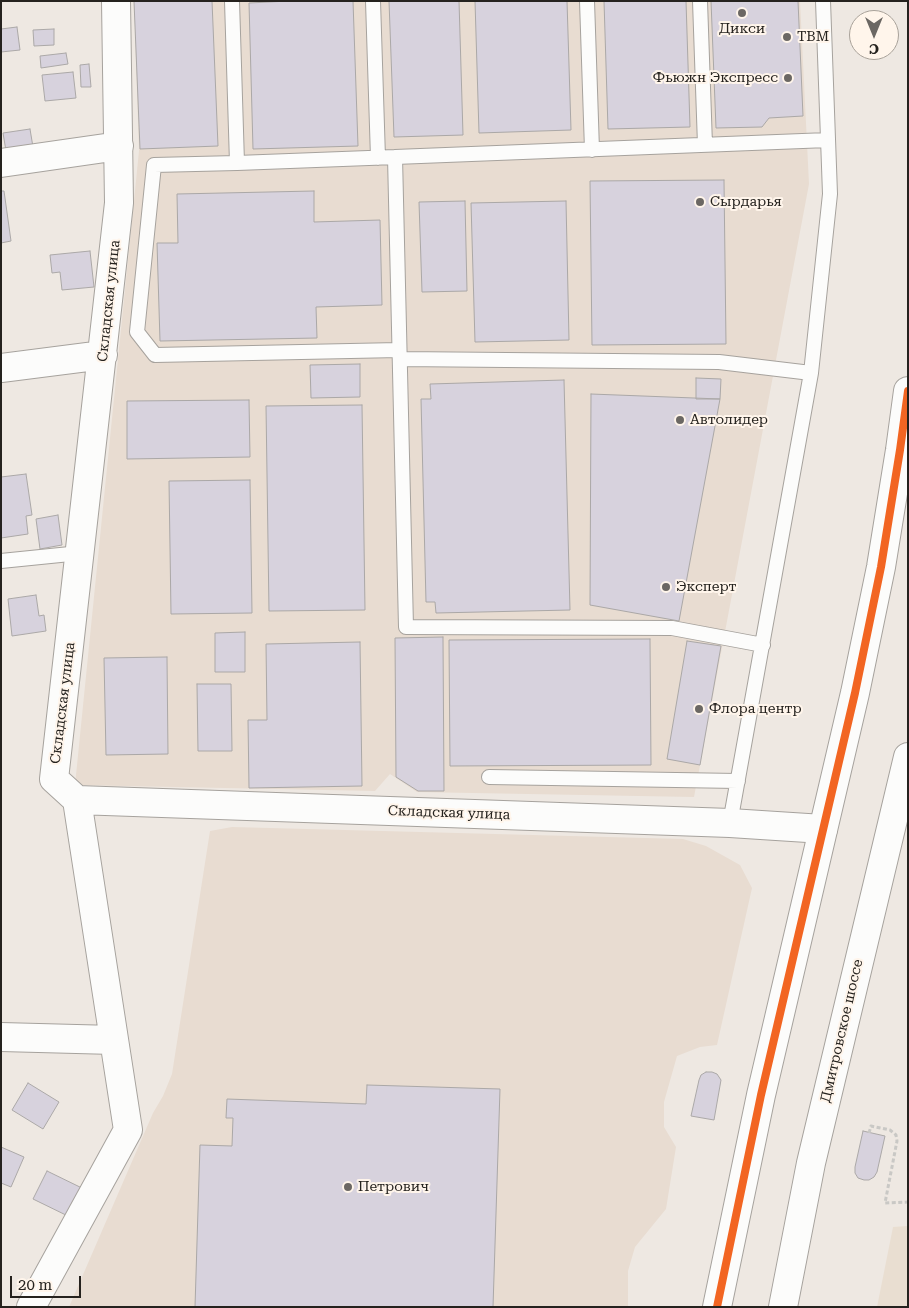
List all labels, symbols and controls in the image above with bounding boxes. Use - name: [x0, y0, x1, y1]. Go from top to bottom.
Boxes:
- marker: Дикси: [736, 7, 748, 19]
- north arrow: [849, 10, 899, 60]
- place label: Дикси: [719, 21, 765, 37]
- place label: ТВМ: [797, 29, 829, 45]
- marker: ТВМ: [781, 31, 793, 43]
- text: С: [869, 41, 879, 57]
- place label: Фьюжн Экспресс: [653, 70, 778, 86]
- marker: Фьюжн Экспресс: [782, 72, 794, 84]
- place label: Сырдарья: [710, 194, 782, 210]
- marker: Сырдарья: [694, 196, 706, 208]
- street label: Складская улица: [94, 239, 124, 363]
- place label: Автолидер: [690, 412, 768, 428]
- marker: Автолидер: [674, 414, 686, 426]
- place label: Эксперт: [676, 579, 736, 595]
- marker: Эксперт: [660, 581, 672, 593]
- street label: Складская улица: [47, 641, 79, 765]
- place label: Флора центр: [709, 701, 802, 717]
- marker: Флора центр: [693, 703, 705, 715]
- street label: Складская улица: [387, 802, 511, 824]
- street label: Дмитровское шоссе: [817, 958, 867, 1104]
- place label: Петрович: [358, 1179, 429, 1195]
- marker: Петрович: [342, 1181, 354, 1193]
- scale bar: [12, 1266, 84, 1298]
- text: 20 m: [18, 1276, 52, 1294]

